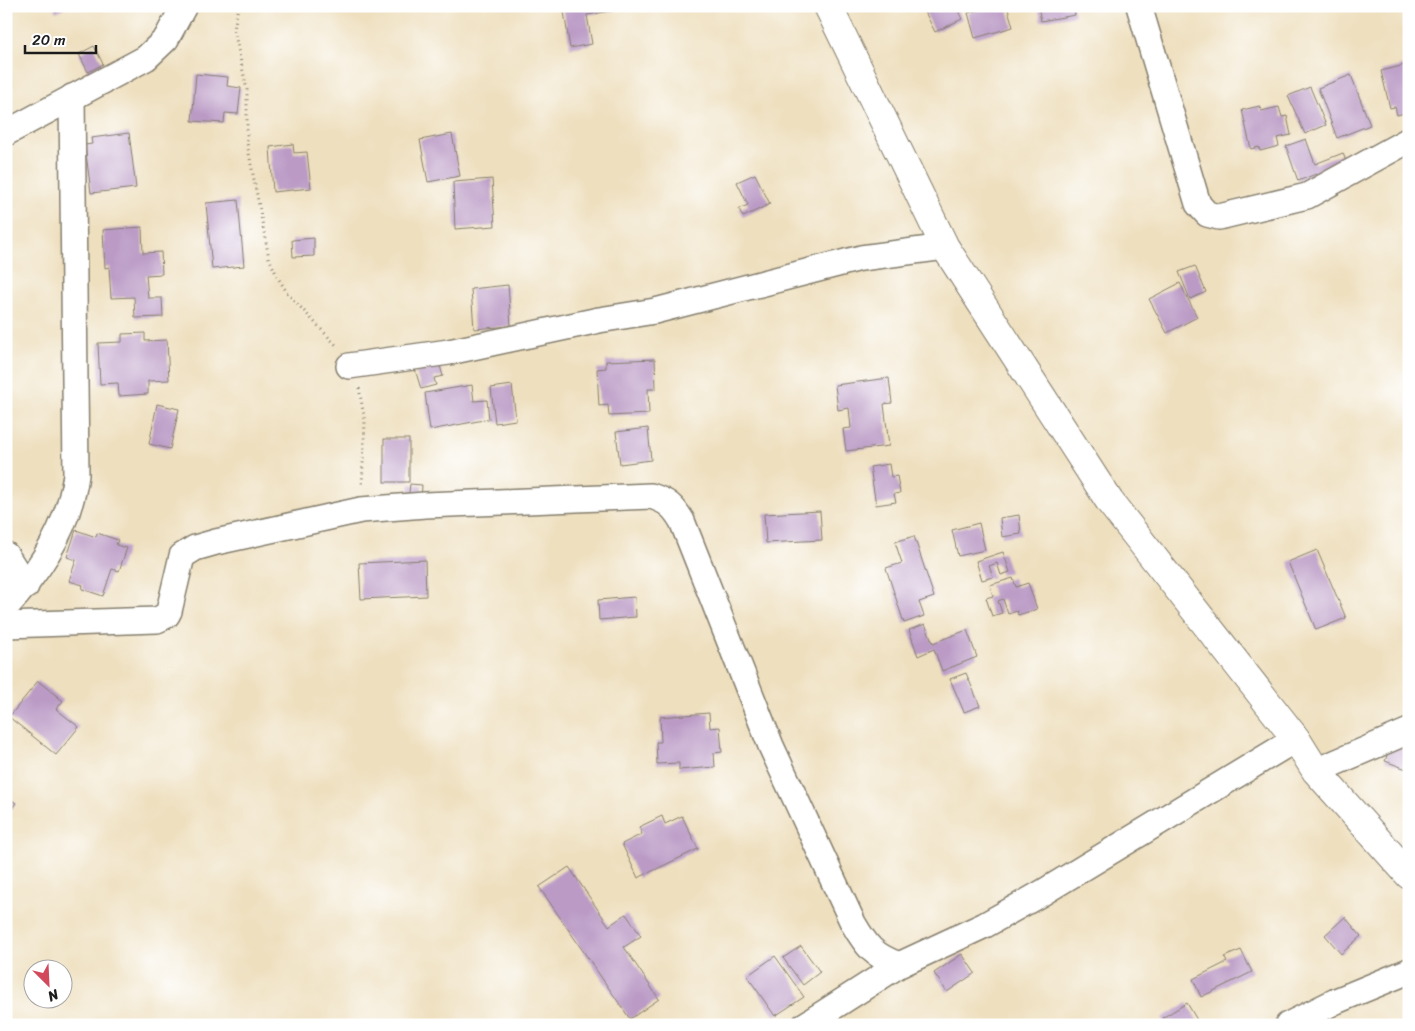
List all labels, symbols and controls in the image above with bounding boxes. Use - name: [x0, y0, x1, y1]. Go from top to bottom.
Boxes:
- scale bar: [25, 22, 96, 54]
- text: 20 m: [32, 27, 66, 53]
- north arrow: [22, 958, 72, 1008]
- text: N: [43, 982, 64, 1009]

